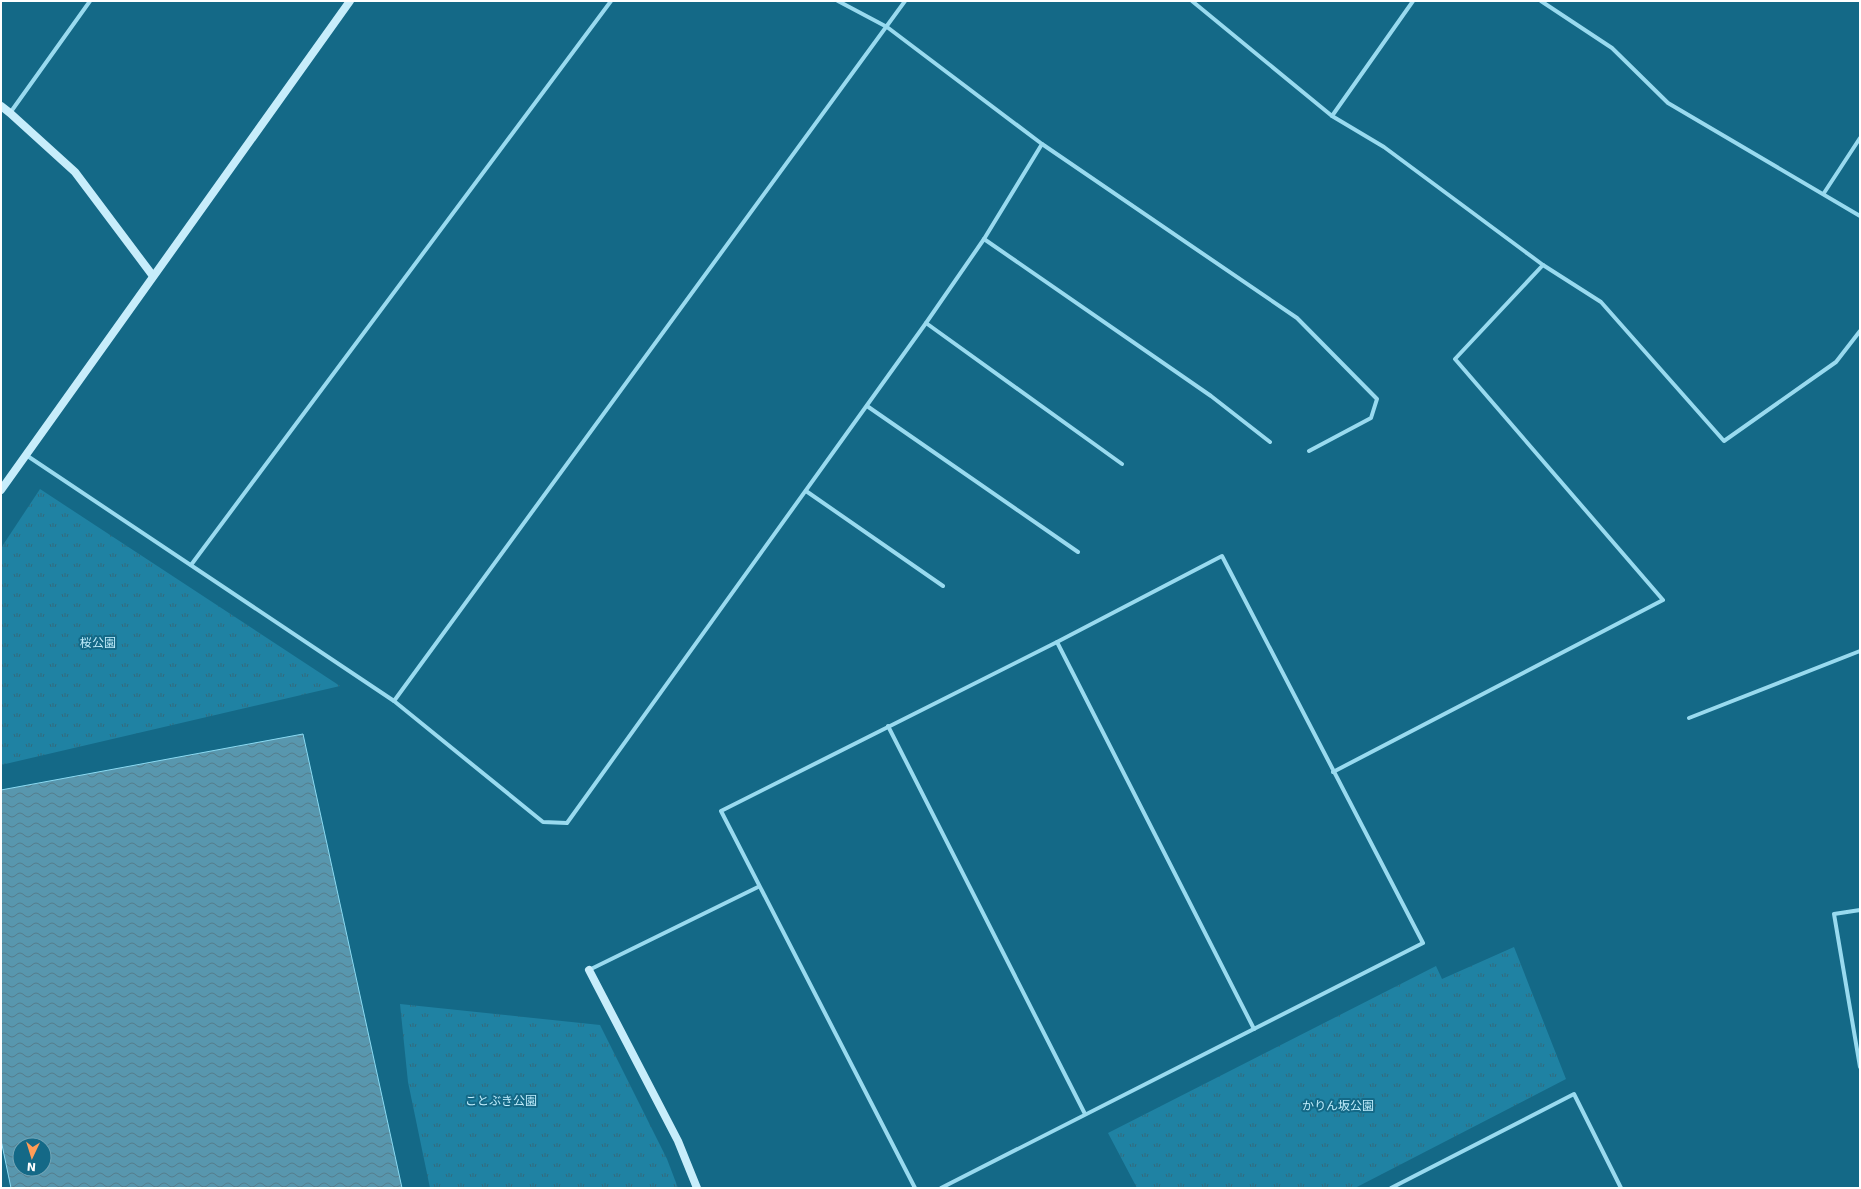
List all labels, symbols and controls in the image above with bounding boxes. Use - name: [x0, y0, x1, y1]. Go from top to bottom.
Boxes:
- park label: 桜公園: [80, 636, 116, 650]
- park label: ことぶき公園: [465, 1094, 537, 1108]
- park label: かりん坂公園: [1302, 1099, 1374, 1113]
- north arrow: [12, 1137, 52, 1177]
- text: N: [26, 1160, 36, 1173]

